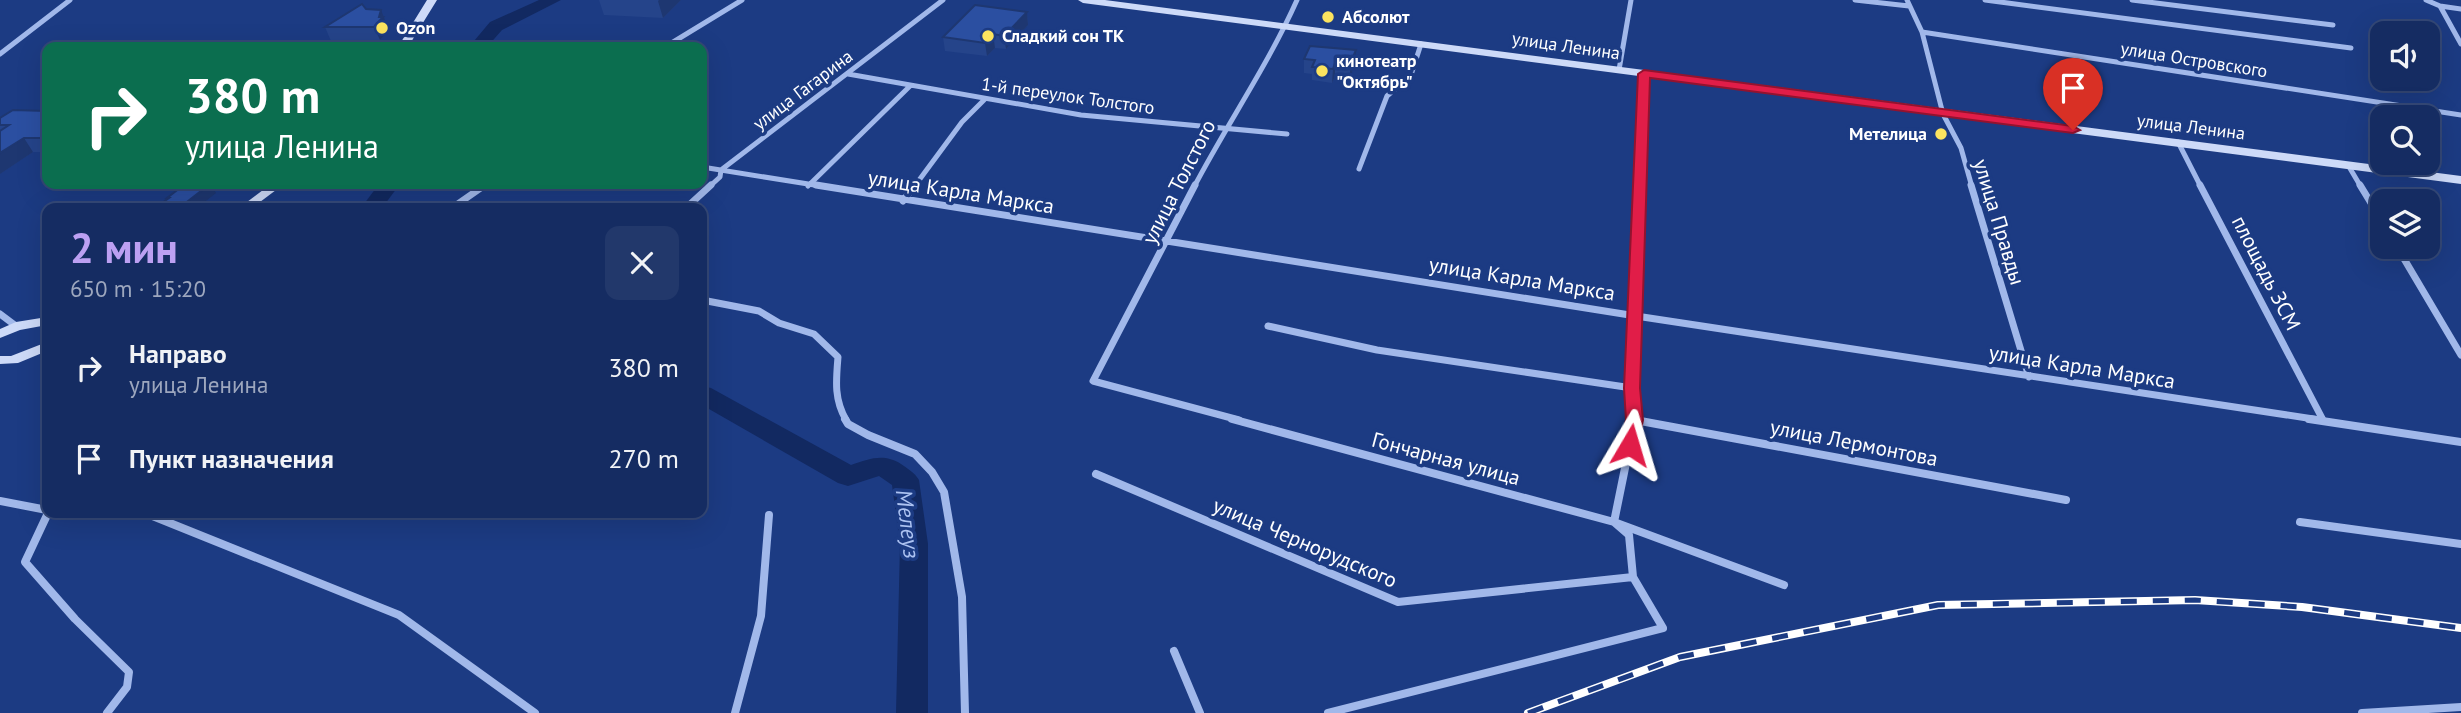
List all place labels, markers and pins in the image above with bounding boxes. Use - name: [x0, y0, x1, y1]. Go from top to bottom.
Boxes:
- place label: Абсолют: [1342, 5, 1410, 28]
- marker: Абсолют: [1320, 9, 1336, 25]
- place label: Ozon: [396, 16, 435, 39]
- marker: Ozon: [374, 20, 390, 36]
- place label: Сладкий сон ТК: [1002, 24, 1124, 47]
- marker: Сладкий сон ТК: [980, 28, 996, 44]
- place label: кинотеатр "Октябрь": [1336, 49, 1417, 93]
- pin: [2043, 58, 2103, 130]
- marker: кинотеатр "Октябрь": [1314, 63, 1330, 79]
- place label: Метелица: [1849, 122, 1927, 145]
- marker: Метелица: [1933, 126, 1949, 142]

